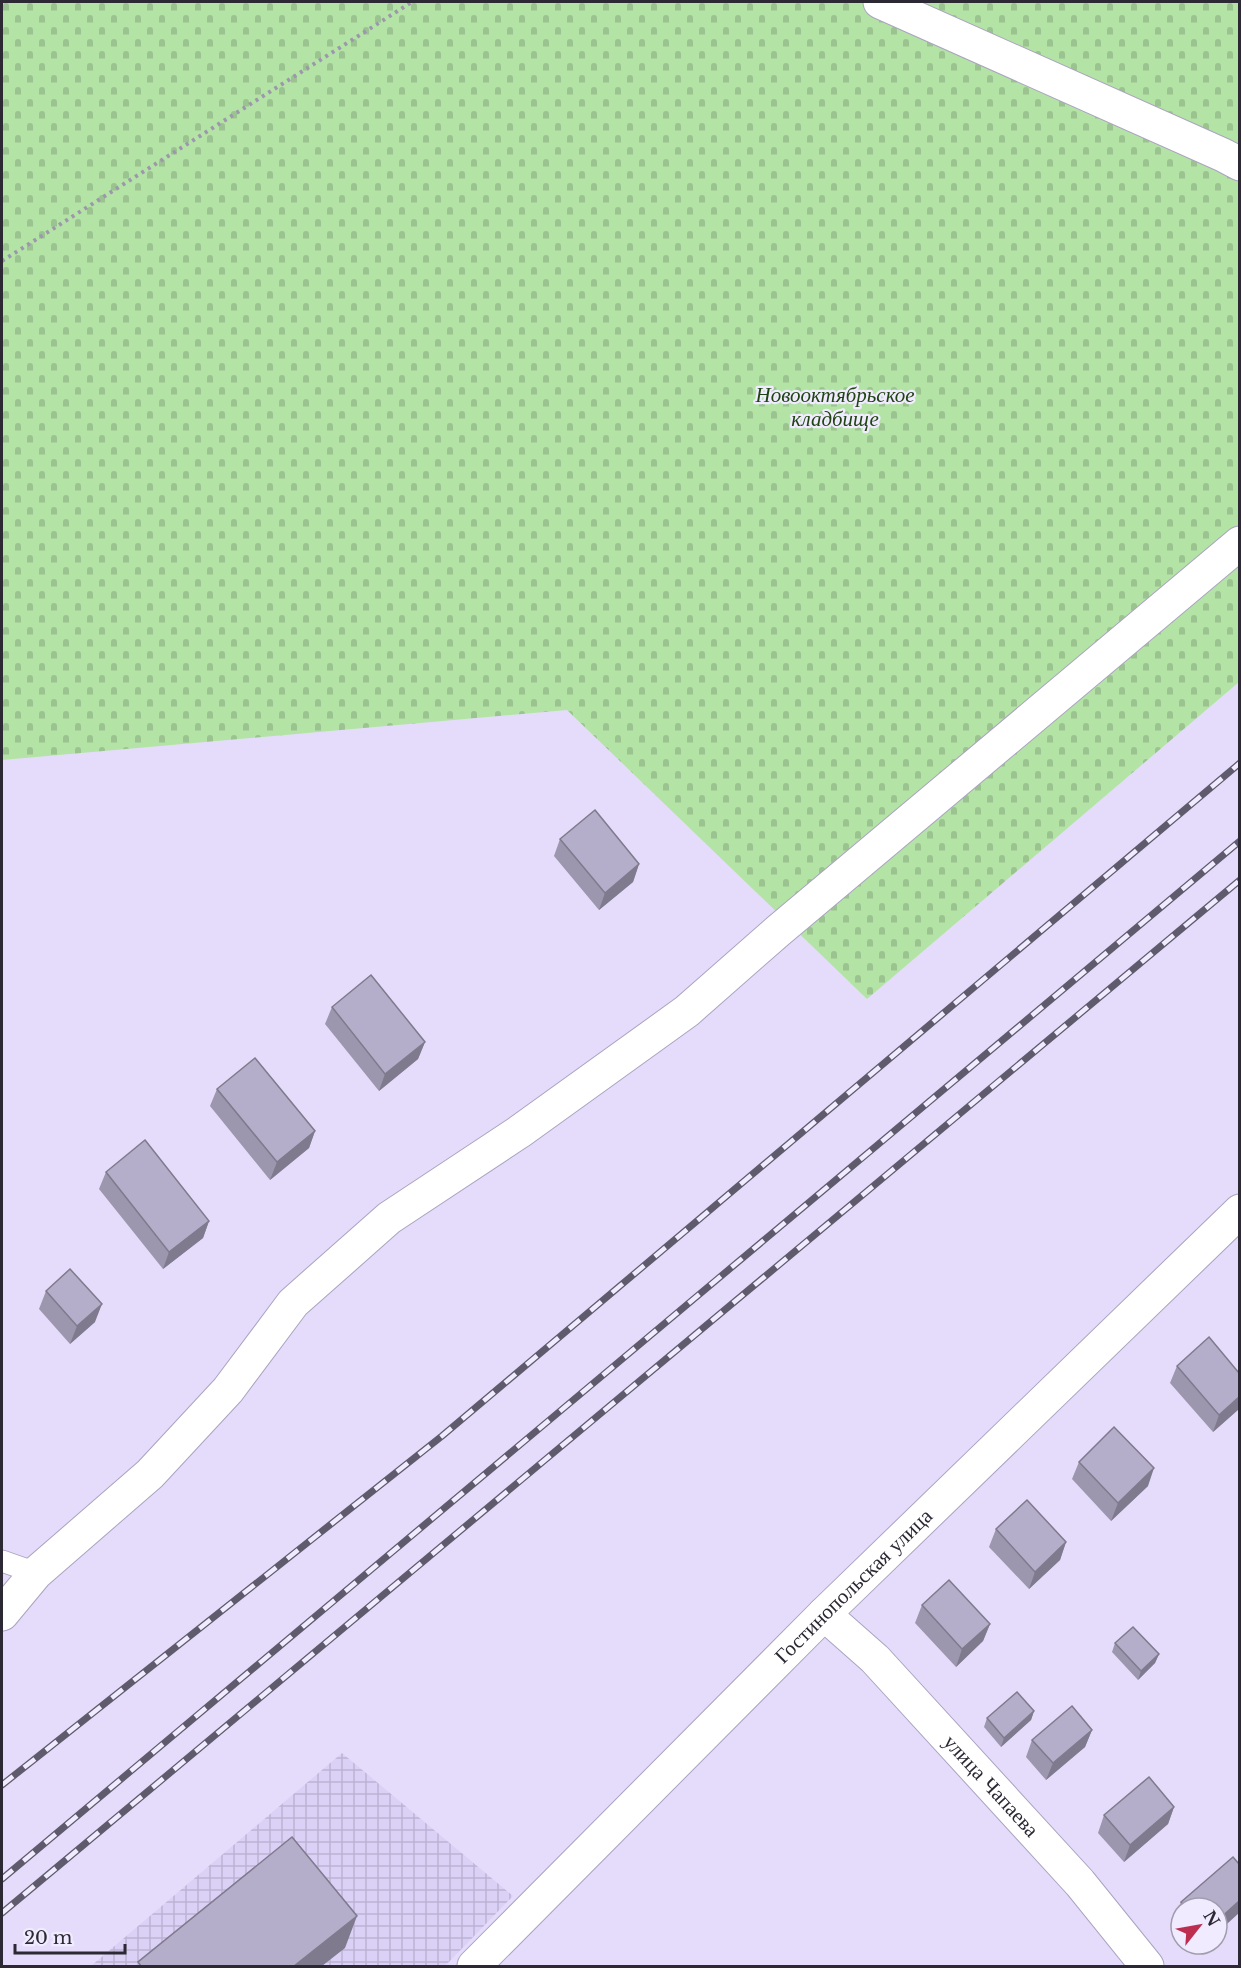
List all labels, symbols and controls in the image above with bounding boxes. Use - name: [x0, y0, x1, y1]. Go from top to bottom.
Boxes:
- park label: Новооктябрьское кладбище: [754, 382, 915, 432]
- street label: Гостинопольская улица: [769, 1503, 938, 1669]
- street label: улица Чапаева: [938, 1729, 1045, 1843]
- north arrow: [1169, 1896, 1229, 1956]
- text: N: [1199, 1907, 1224, 1930]
- scale bar: [15, 1917, 124, 1955]
- text: 20 m: [24, 1927, 72, 1949]

